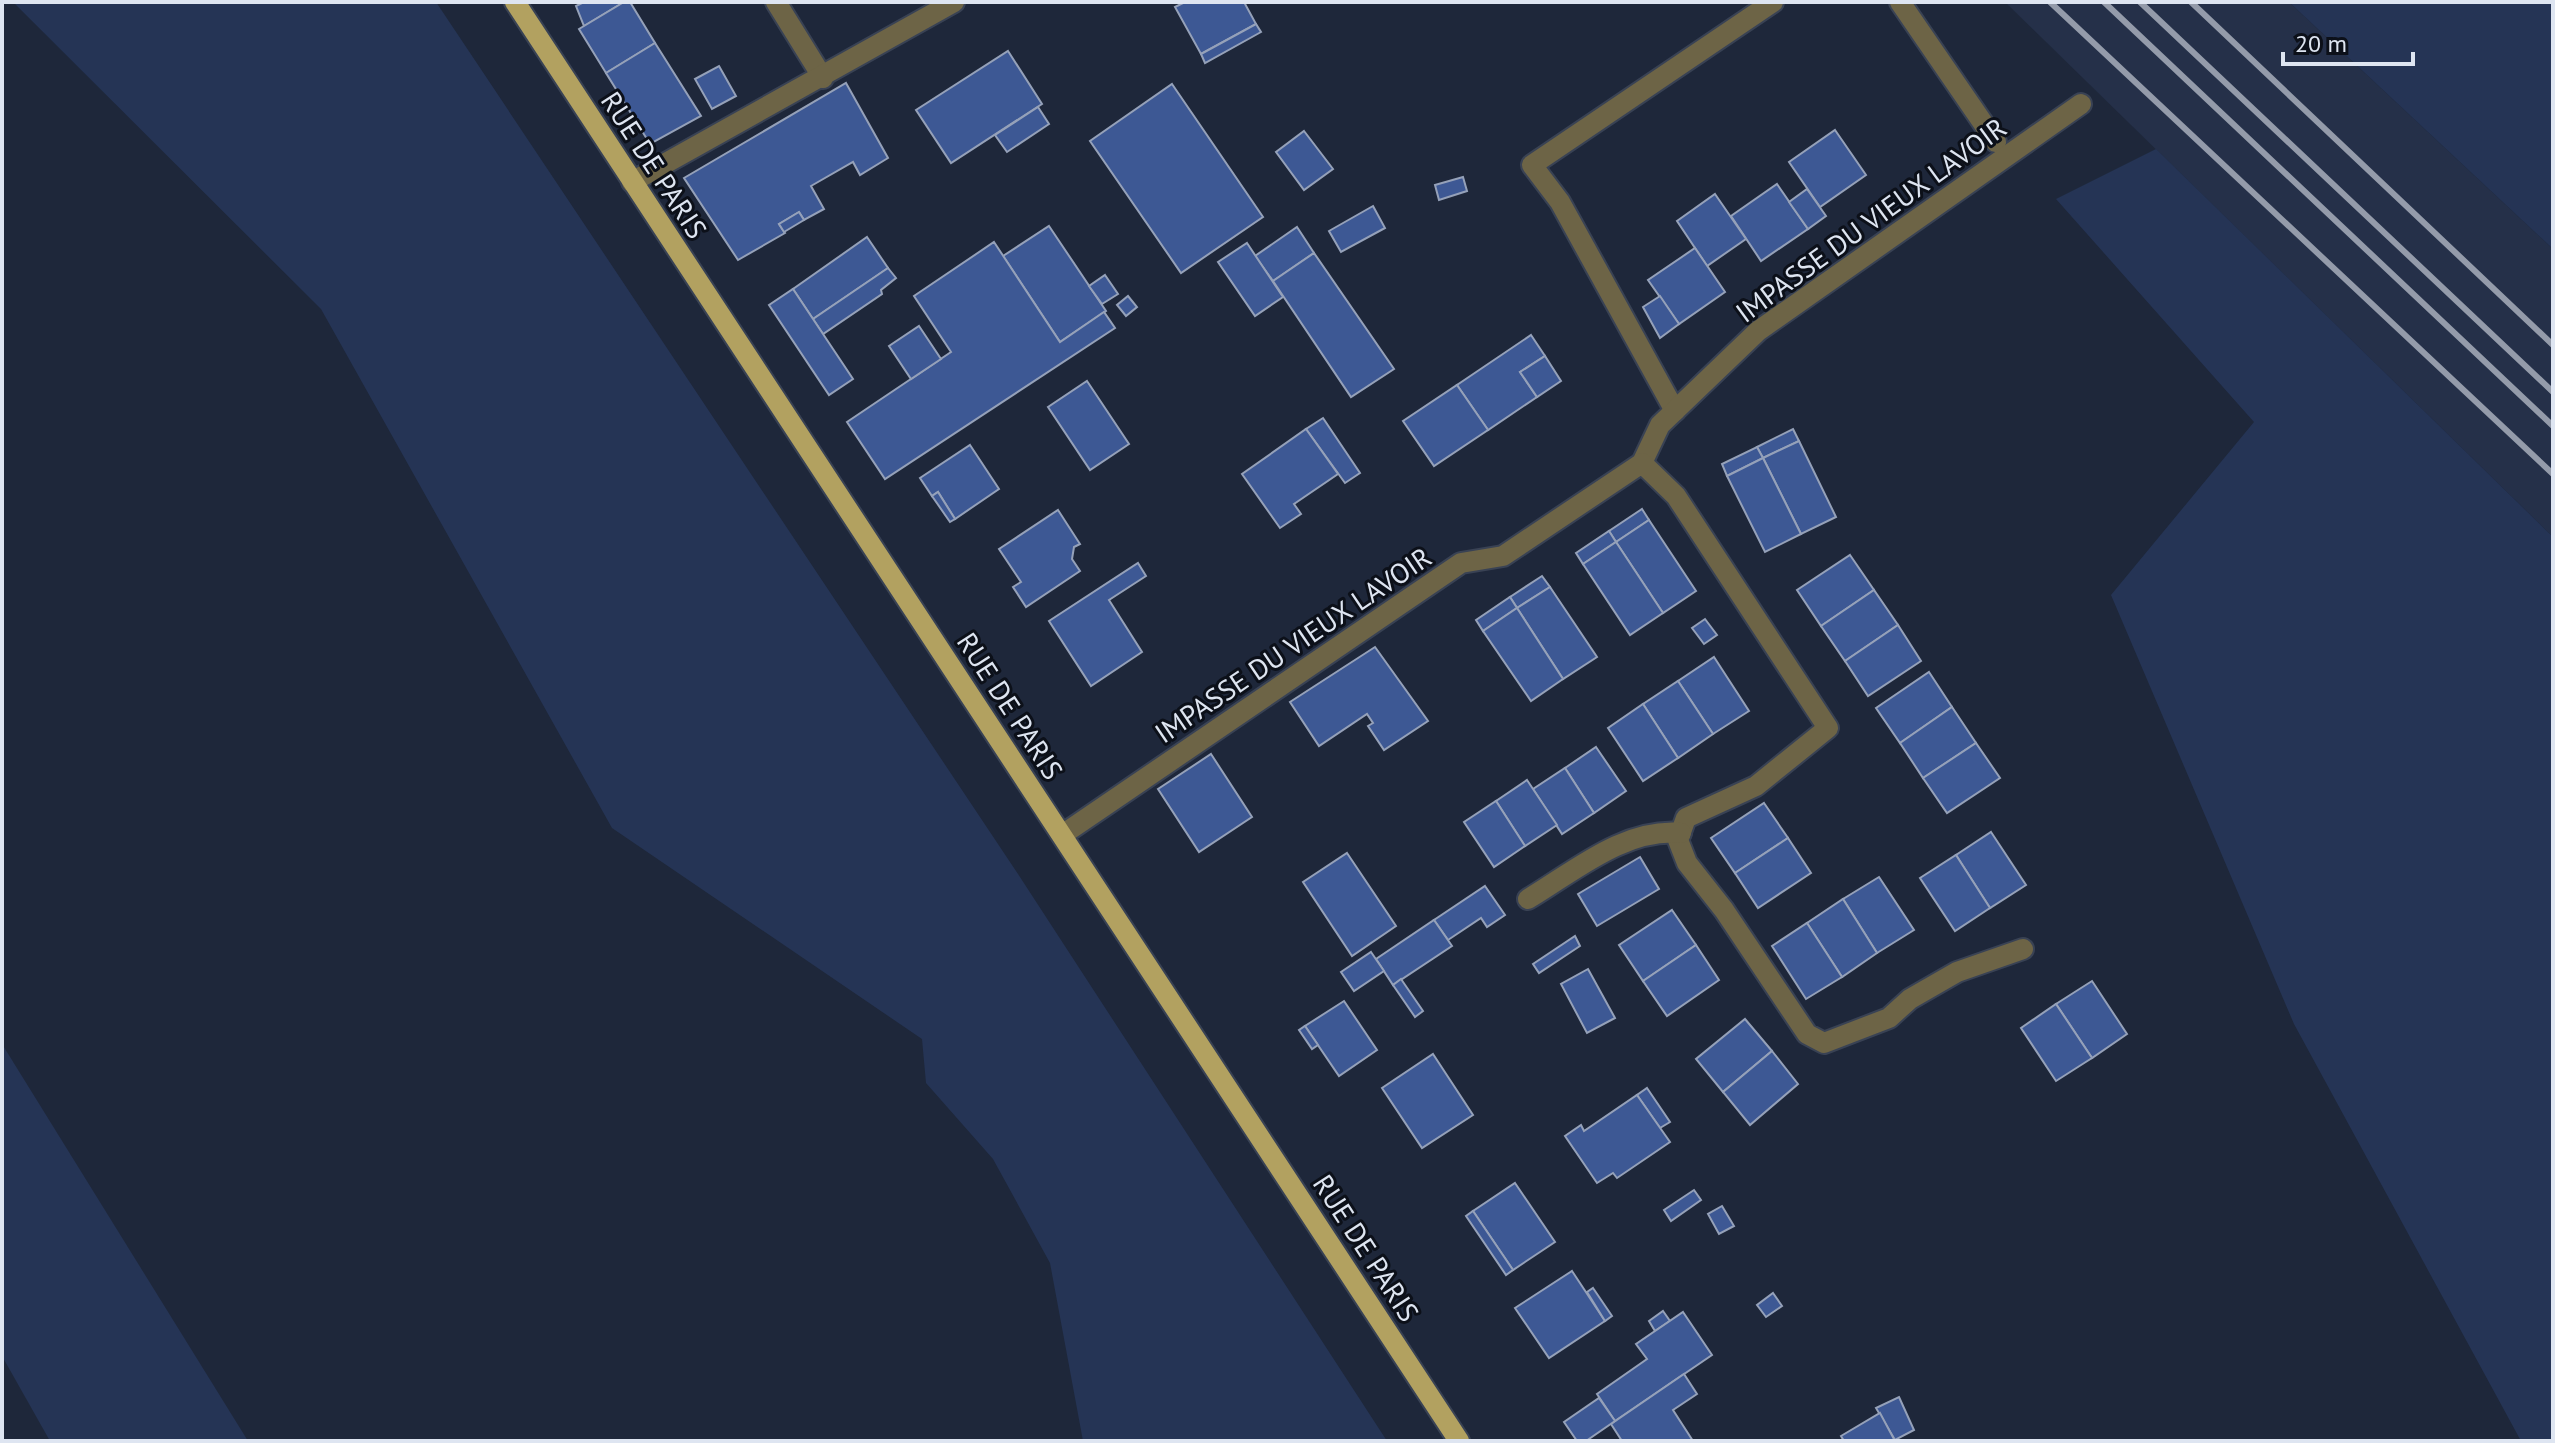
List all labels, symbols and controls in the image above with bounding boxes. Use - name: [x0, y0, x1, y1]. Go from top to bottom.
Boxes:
- scale bar: [2283, 16, 2413, 66]
- text: 20 m: [2295, 28, 2347, 59]
- street label: RUE DE PARIS: [593, 84, 716, 245]
- street label: IMPASSE DU VIEUX LAVOIR: [1728, 109, 2014, 330]
- street label: IMPASSE DU VIEUX LAVOIR: [1147, 538, 1438, 751]
- street label: RUE DE PARIS: [949, 625, 1072, 786]
- street label: RUE DE PARIS: [1305, 1167, 1428, 1328]

